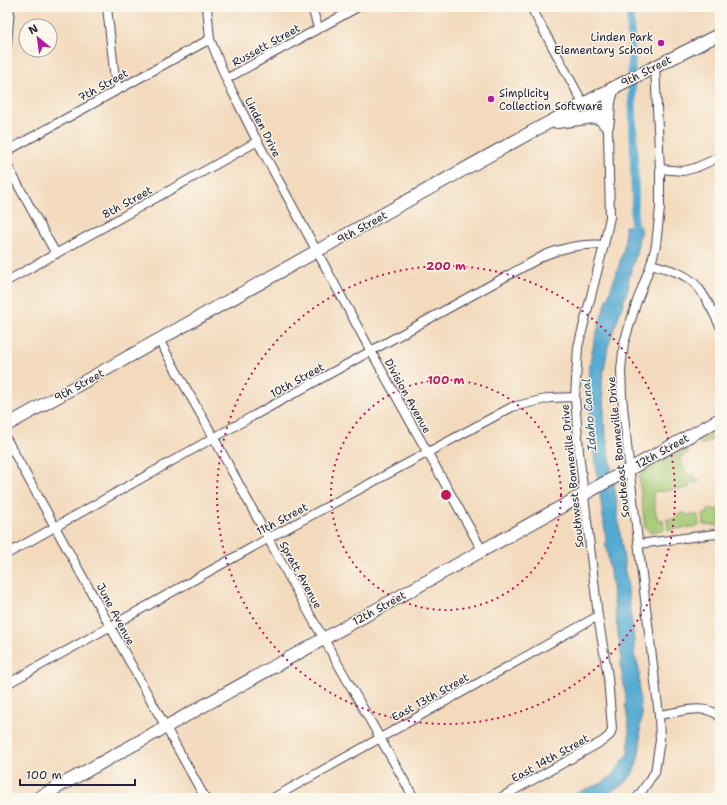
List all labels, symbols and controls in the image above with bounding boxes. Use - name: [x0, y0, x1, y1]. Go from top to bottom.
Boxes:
- north arrow: [18, 18, 58, 58]
- street label: Russett Street: [230, 20, 303, 70]
- text: N: [26, 21, 41, 38]
- place label: Linden Park Elementary School: [554, 30, 654, 58]
- marker: Linden Park Elementary School: [656, 38, 666, 48]
- street label: 9th Street: [618, 52, 674, 91]
- street label: 7th Street: [75, 65, 131, 105]
- place label: Simplicity Collection Software: [499, 86, 603, 114]
- street label: Linden Drive: [241, 94, 284, 160]
- marker: Simplicity Collection Software: [486, 94, 496, 104]
- street label: 8th Street: [100, 182, 155, 222]
- street label: 9th Street: [334, 207, 390, 247]
- text: 200 m: [426, 258, 466, 274]
- street label: Division Avenue: [381, 356, 434, 436]
- street label: 10th Street: [268, 359, 327, 401]
- street label: 9th Street: [51, 365, 107, 405]
- text: 100 m: [428, 372, 465, 388]
- street label: Southeast Bonneville Drive: [604, 376, 633, 518]
- water label: Idaho Canal: [578, 378, 600, 453]
- street label: Southwest Bonneville Drive: [557, 403, 588, 549]
- street label: 12th Street: [633, 430, 692, 472]
- centre of rings: [439, 488, 453, 502]
- street label: 11th Street: [254, 500, 311, 539]
- street label: Spratt Avenue: [276, 539, 325, 612]
- street label: June Avenue: [93, 581, 138, 648]
- street label: 12th Street: [350, 587, 409, 629]
- street label: East 13th Street: [389, 670, 472, 725]
- street label: East 14th Street: [509, 731, 592, 786]
- scale bar: [20, 761, 135, 787]
- text: 100 m: [26, 767, 62, 783]

